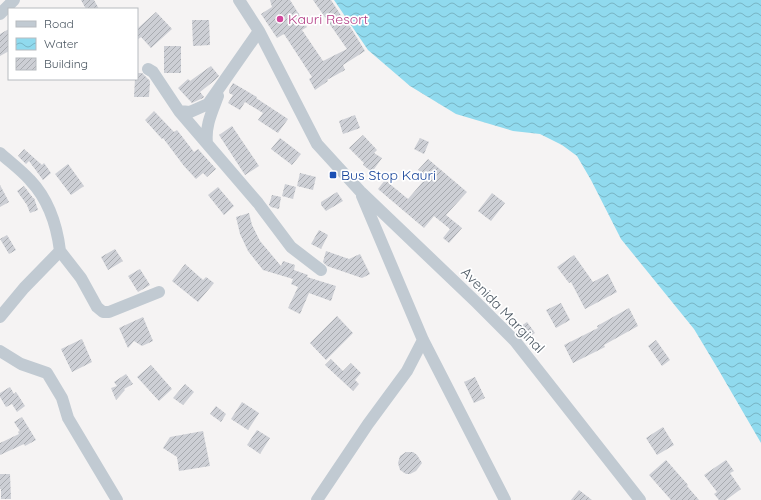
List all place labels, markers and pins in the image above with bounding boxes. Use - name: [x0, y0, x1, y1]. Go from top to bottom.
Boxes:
- place label: Kauri Resort: [288, 10, 369, 28]
- marker: Kauri Resort: [275, 14, 285, 24]
- place label: Bus Stop Kauri: [341, 166, 436, 184]
- marker: Bus Stop Kauri: [328, 170, 338, 180]

